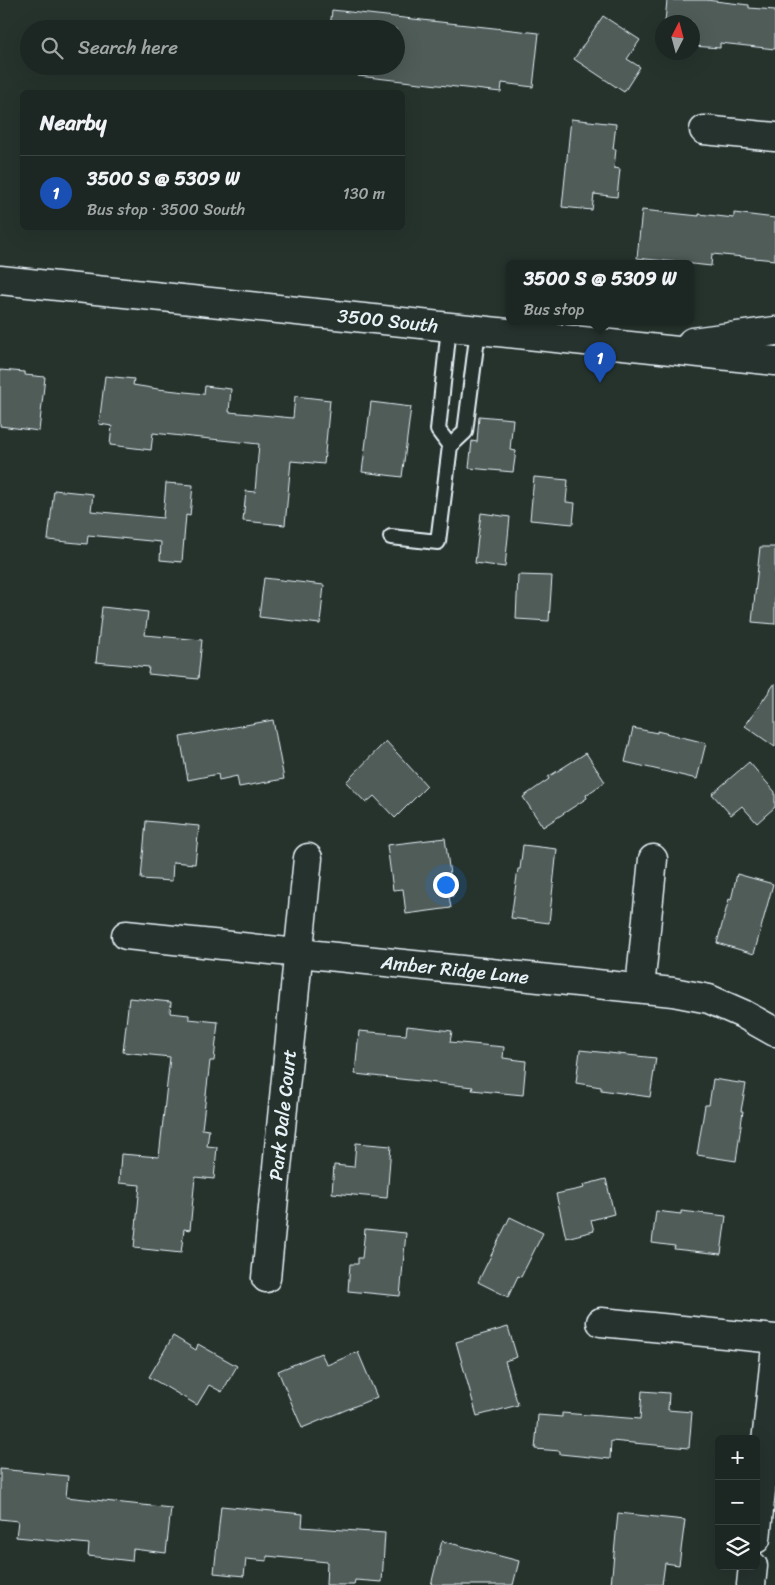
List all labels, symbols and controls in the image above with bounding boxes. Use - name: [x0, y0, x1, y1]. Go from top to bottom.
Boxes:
- north arrow: [655, 15, 700, 60]
- search box: [20, 20, 405, 75]
- text: Search here: [78, 31, 178, 64]
- icon: search: [38, 34, 66, 62]
- text: Nearby: [40, 104, 106, 142]
- text: 3500 S @ 5309 W: [87, 162, 240, 195]
- text: 1: [53, 179, 59, 208]
- text: 130 m: [343, 179, 385, 208]
- text: Bus stop · 3500 South: [87, 195, 245, 224]
- popup: [506, 260, 694, 325]
- text: 3500 S @ 5309 W: [524, 262, 676, 295]
- text: Bus stop: [524, 295, 584, 324]
- street label: 3500 South: [336, 299, 440, 342]
- pin: 1: [584, 342, 616, 383]
- your location: [433, 872, 459, 898]
- street label: Amber Ridge Lane: [378, 945, 531, 994]
- street label: Park Dale Court: [259, 1048, 306, 1182]
- map controls: [715, 1435, 760, 1570]
- button: +: [715, 1435, 760, 1480]
- button: −: [715, 1480, 760, 1525]
- button: layers: [715, 1525, 760, 1570]

